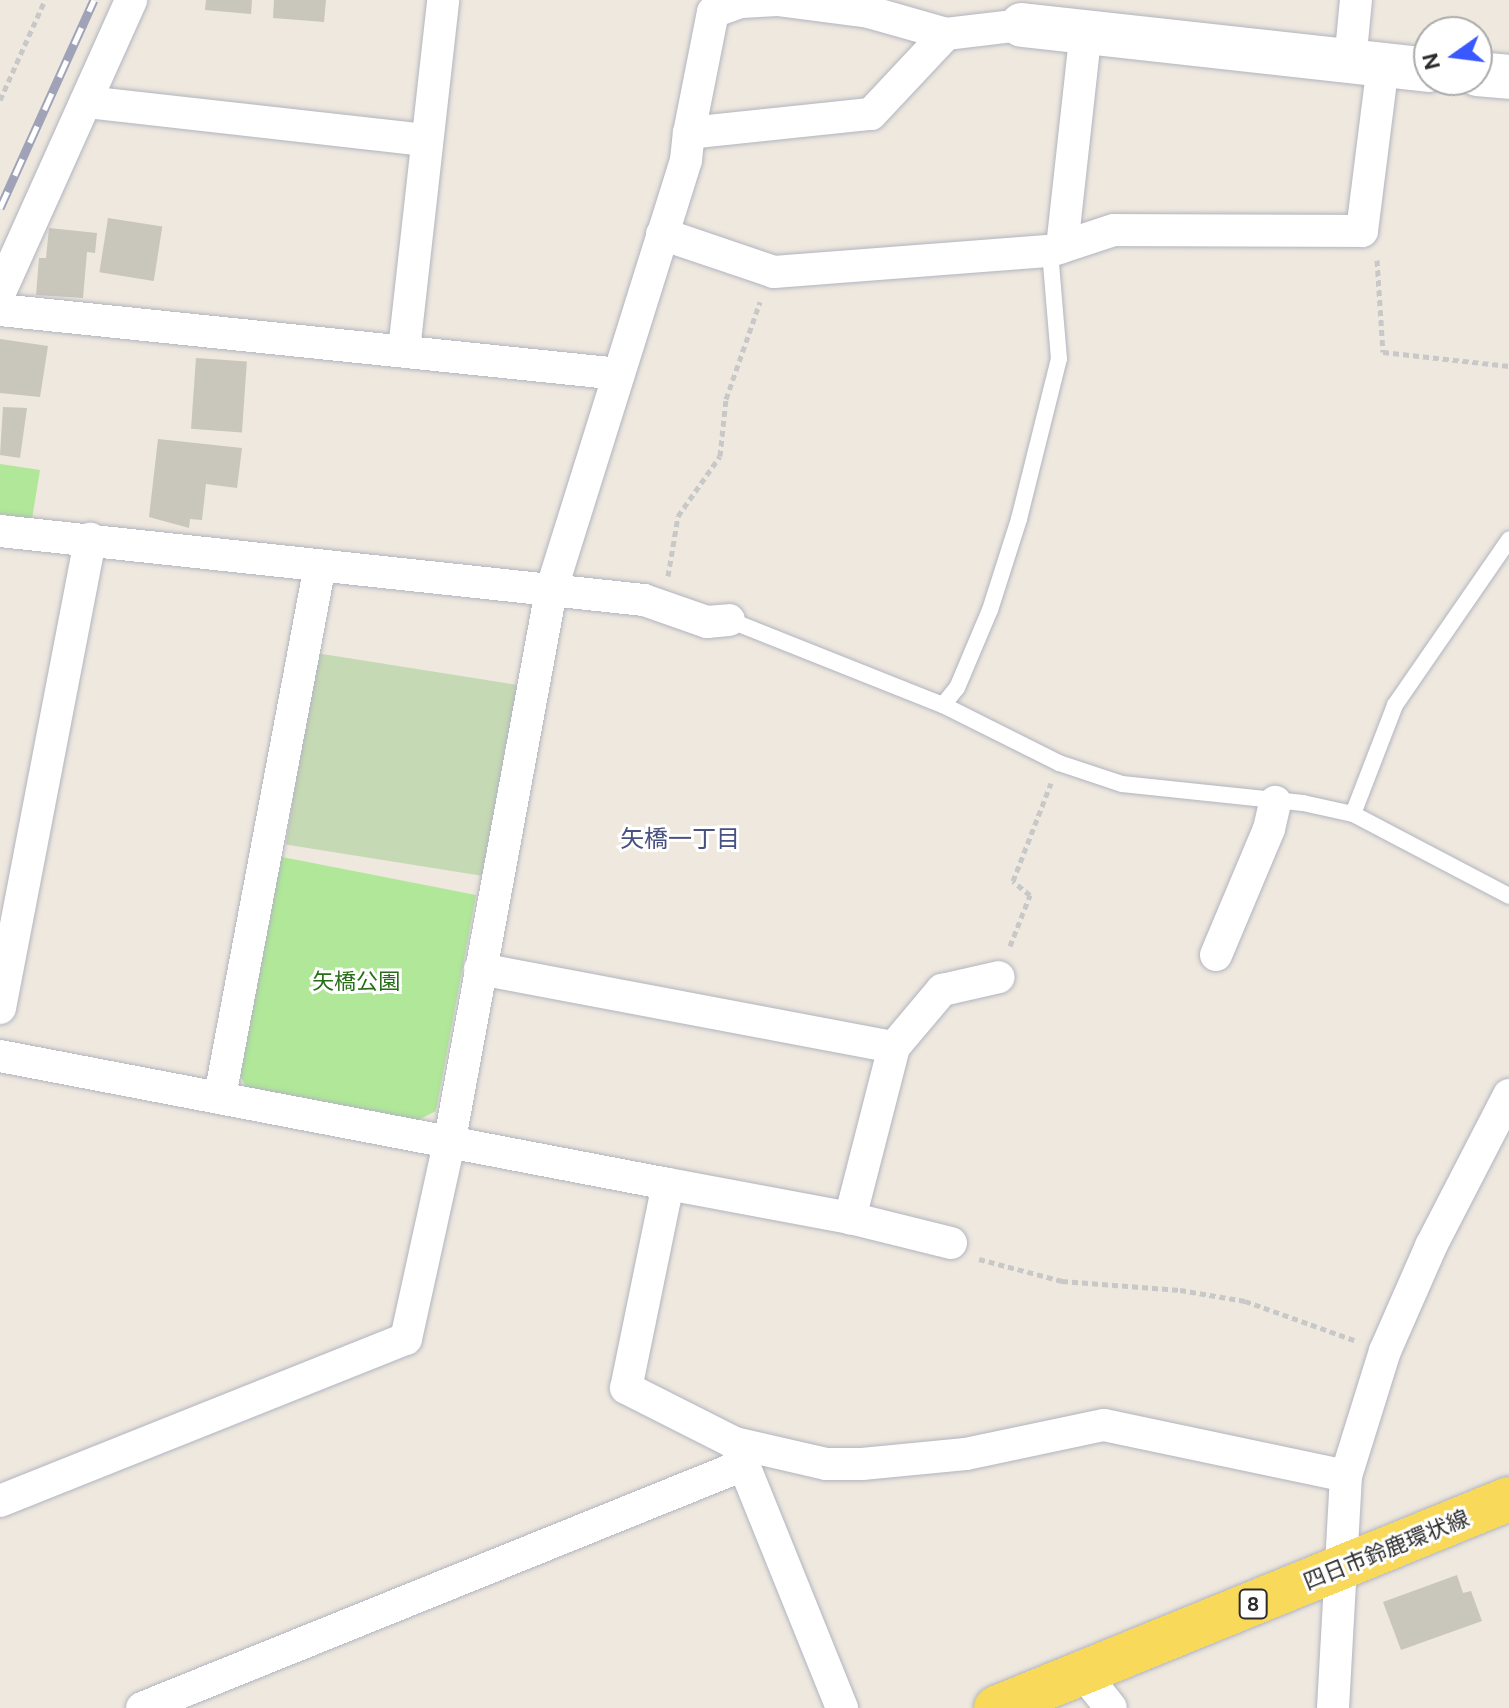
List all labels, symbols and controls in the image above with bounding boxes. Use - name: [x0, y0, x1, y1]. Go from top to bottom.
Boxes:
- north arrow: [1413, 16, 1493, 96]
- text: N: [1415, 50, 1447, 73]
- district label: 矢橋一丁目: [620, 825, 740, 853]
- park label: 矢橋公園: [312, 969, 400, 995]
- street label: 四日市鈴鹿環状線: [1299, 1505, 1473, 1595]
- road number: 8: [1237, 1588, 1269, 1620]

